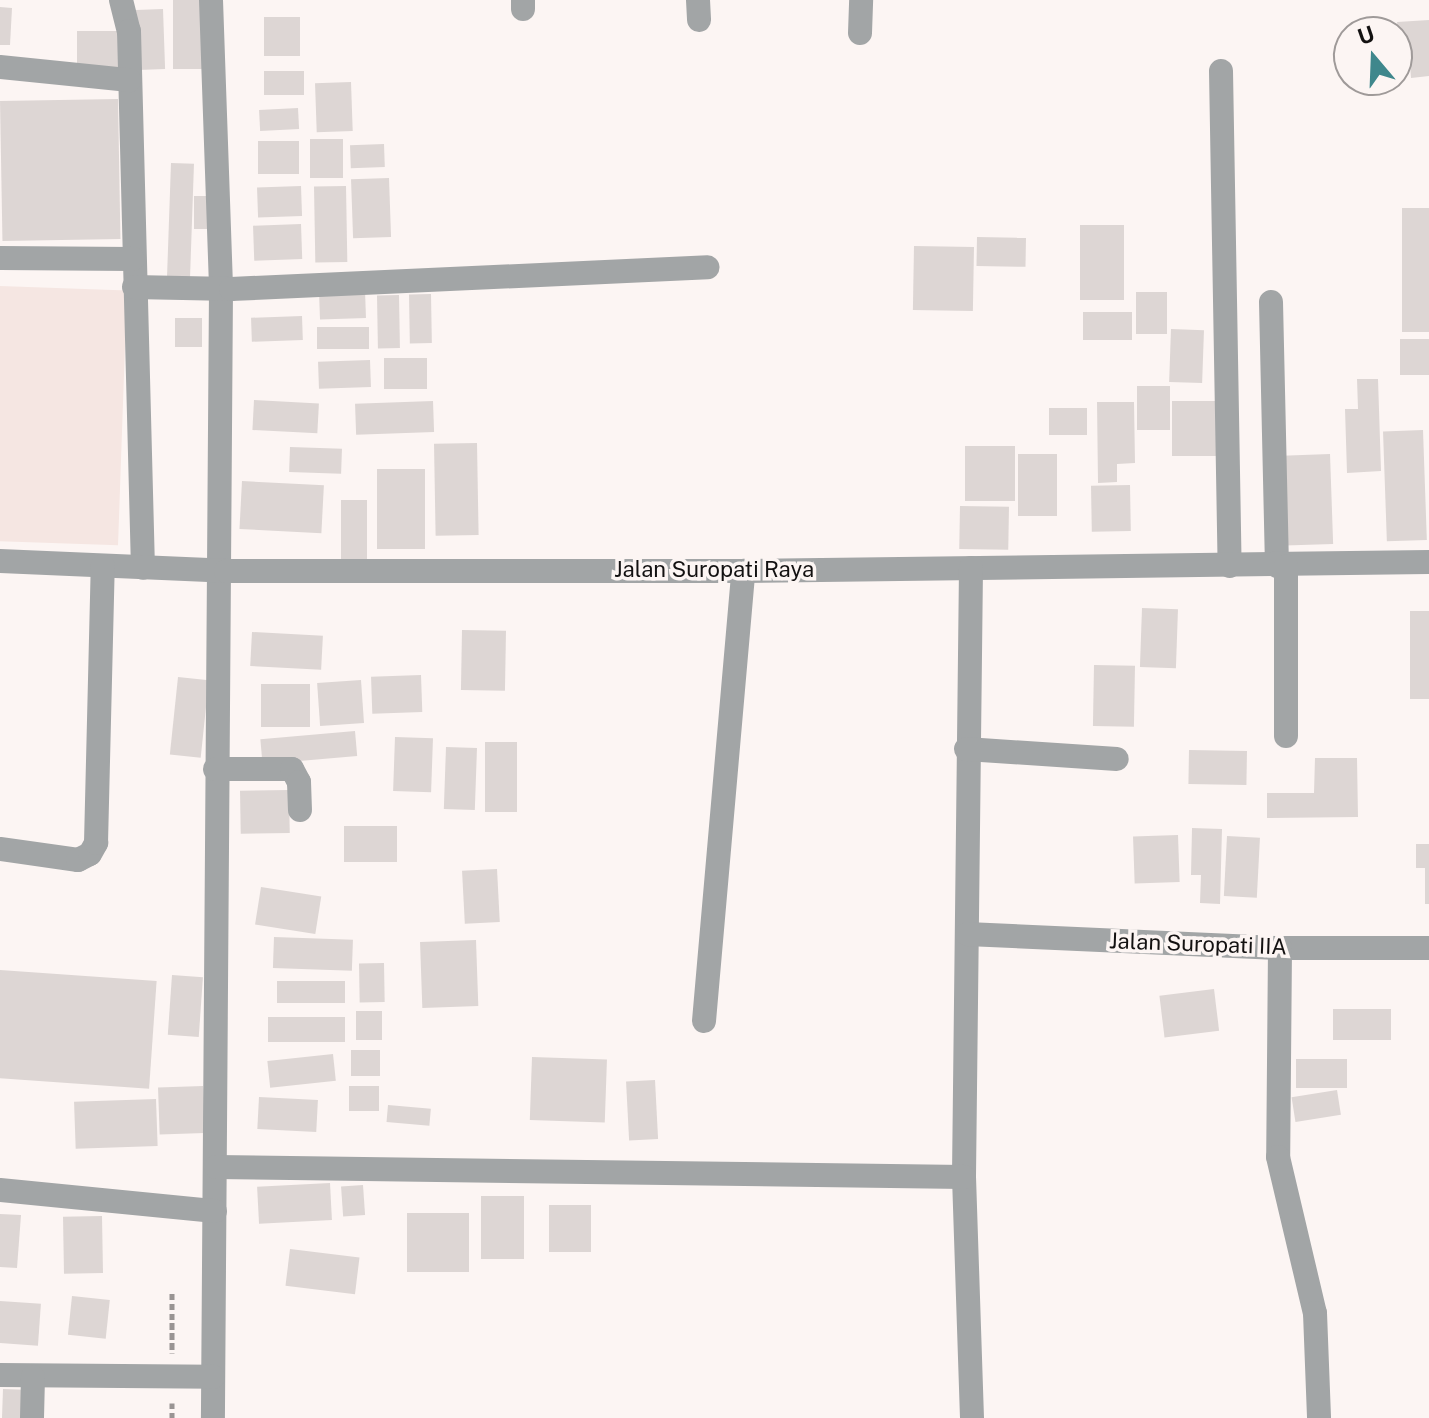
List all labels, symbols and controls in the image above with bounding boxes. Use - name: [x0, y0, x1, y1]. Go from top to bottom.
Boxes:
- north arrow: [1333, 16, 1413, 96]
- text: U: [1354, 20, 1378, 50]
- street label: Jalan Suropati Raya: [614, 557, 814, 583]
- street label: Jalan Suropati IIA: [1109, 928, 1287, 960]

